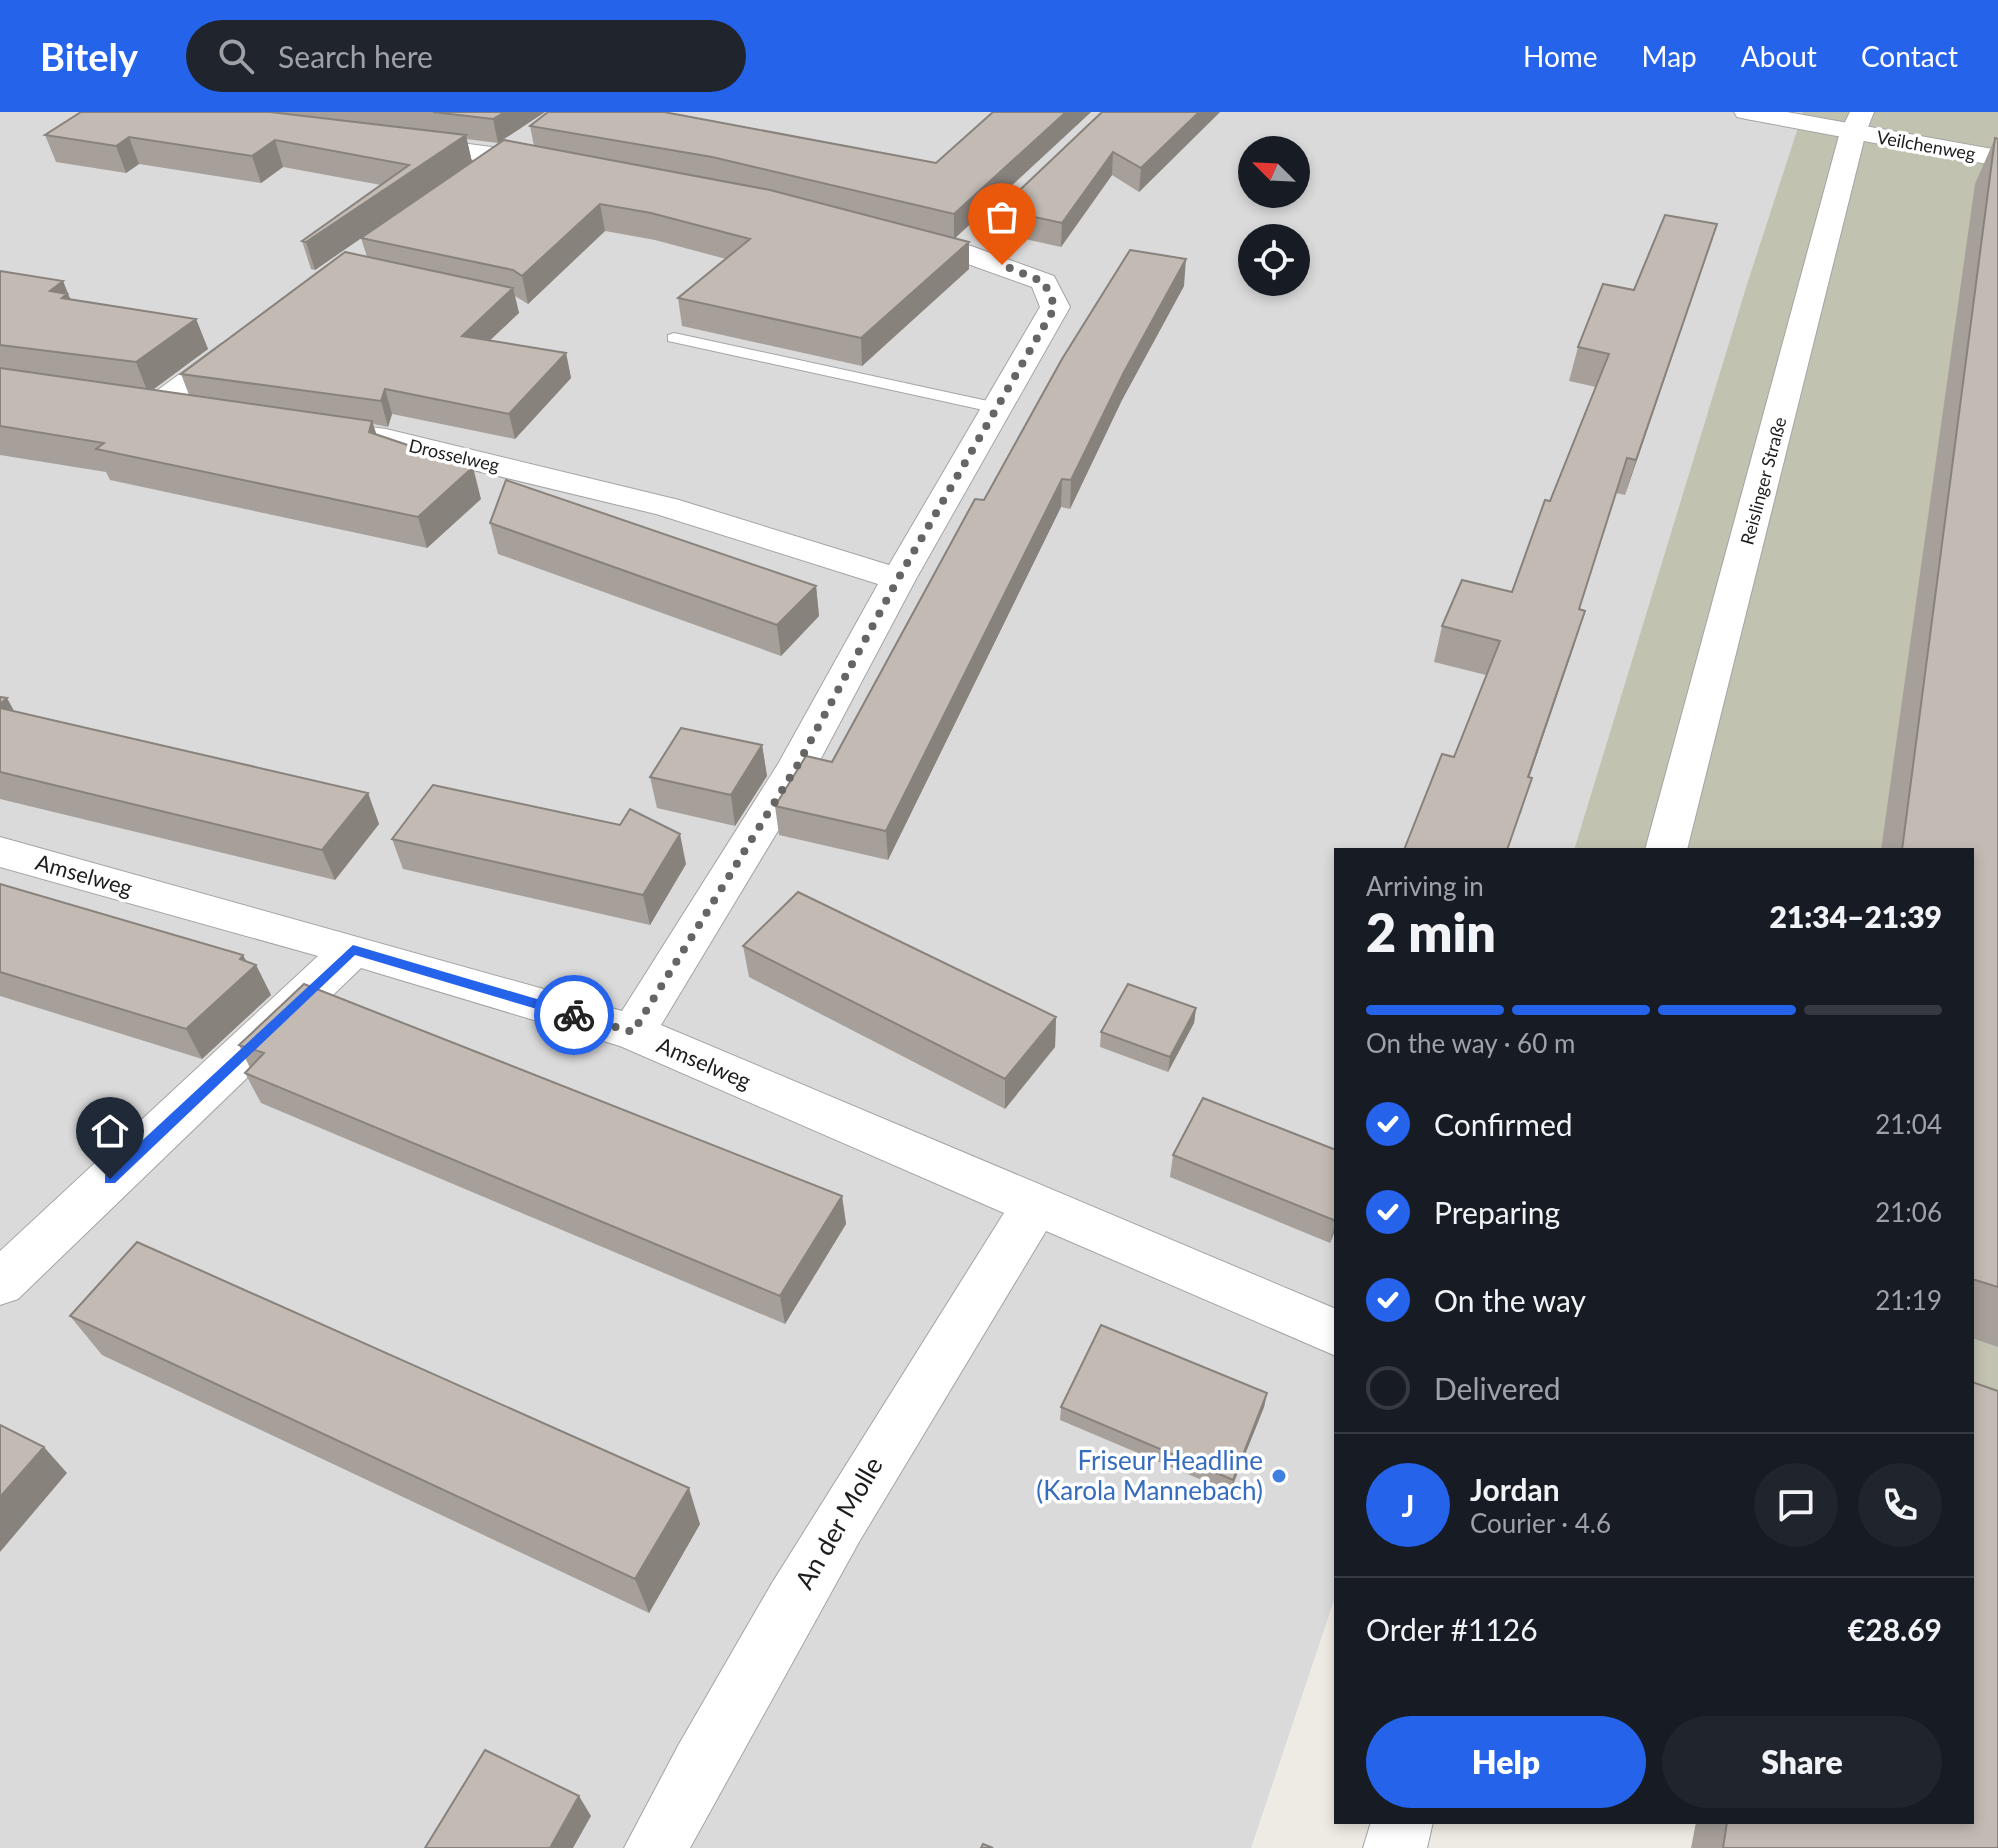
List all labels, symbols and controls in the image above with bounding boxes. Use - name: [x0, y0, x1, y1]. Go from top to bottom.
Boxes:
- search box: [186, 20, 746, 92]
- text: Bitely: [40, 33, 138, 79]
- icon: search: [214, 34, 258, 78]
- text: Search here: [278, 38, 433, 74]
- text: Home: [1523, 39, 1598, 73]
- text: Map: [1642, 39, 1697, 73]
- text: About: [1741, 39, 1817, 73]
- text: Contact: [1861, 39, 1958, 73]
- street label: Veilchenweg: [1875, 126, 1977, 165]
- north arrow: [1238, 136, 1310, 208]
- map controls: [1238, 136, 1310, 296]
- pin: [968, 183, 1036, 265]
- icon: bag: [980, 195, 1024, 239]
- button: locate: [1238, 224, 1310, 296]
- street label: Reislinger Straße: [1735, 414, 1791, 547]
- street label: Drosselweg: [407, 434, 502, 476]
- street label: Amselweg: [33, 848, 136, 901]
- text: Arriving in: [1366, 870, 1484, 902]
- text: 21:34–21:39: [1769, 898, 1942, 934]
- text: 2 min: [1366, 901, 1496, 963]
- courier: [534, 975, 614, 1055]
- icon: bike: [552, 993, 596, 1037]
- text: On the way · 60 m: [1366, 1027, 1575, 1059]
- street label: Amselweg: [653, 1031, 755, 1094]
- pin: [76, 1097, 144, 1179]
- icon: check: [1366, 1102, 1410, 1146]
- text: Confirmed: [1434, 1106, 1573, 1142]
- text: 21:04: [1875, 1108, 1942, 1140]
- icon: home: [88, 1109, 132, 1153]
- icon: check: [1366, 1190, 1410, 1234]
- text: Preparing: [1434, 1194, 1560, 1230]
- text: 21:06: [1875, 1196, 1942, 1228]
- icon: check: [1366, 1278, 1410, 1322]
- text: On the way: [1434, 1282, 1586, 1318]
- text: 21:19: [1875, 1284, 1942, 1316]
- text: Delivered: [1434, 1370, 1561, 1406]
- place label: Friseur Headline (Karola Mannebach): [1036, 1444, 1263, 1506]
- street label: An der Molle: [788, 1451, 889, 1594]
- button: chat: [1754, 1463, 1838, 1547]
- button: phone: [1858, 1463, 1942, 1547]
- marker: Friseur Headline (Karola Mannebach): [1270, 1467, 1288, 1485]
- text: Jordan: [1470, 1471, 1560, 1507]
- text: J: [1402, 1487, 1414, 1523]
- text: Courier · 4.6: [1470, 1507, 1611, 1539]
- text: Order #1126: [1366, 1611, 1538, 1647]
- text: €28.69: [1848, 1611, 1942, 1647]
- button: Help: [1366, 1716, 1646, 1808]
- button: Share: [1662, 1716, 1942, 1808]

